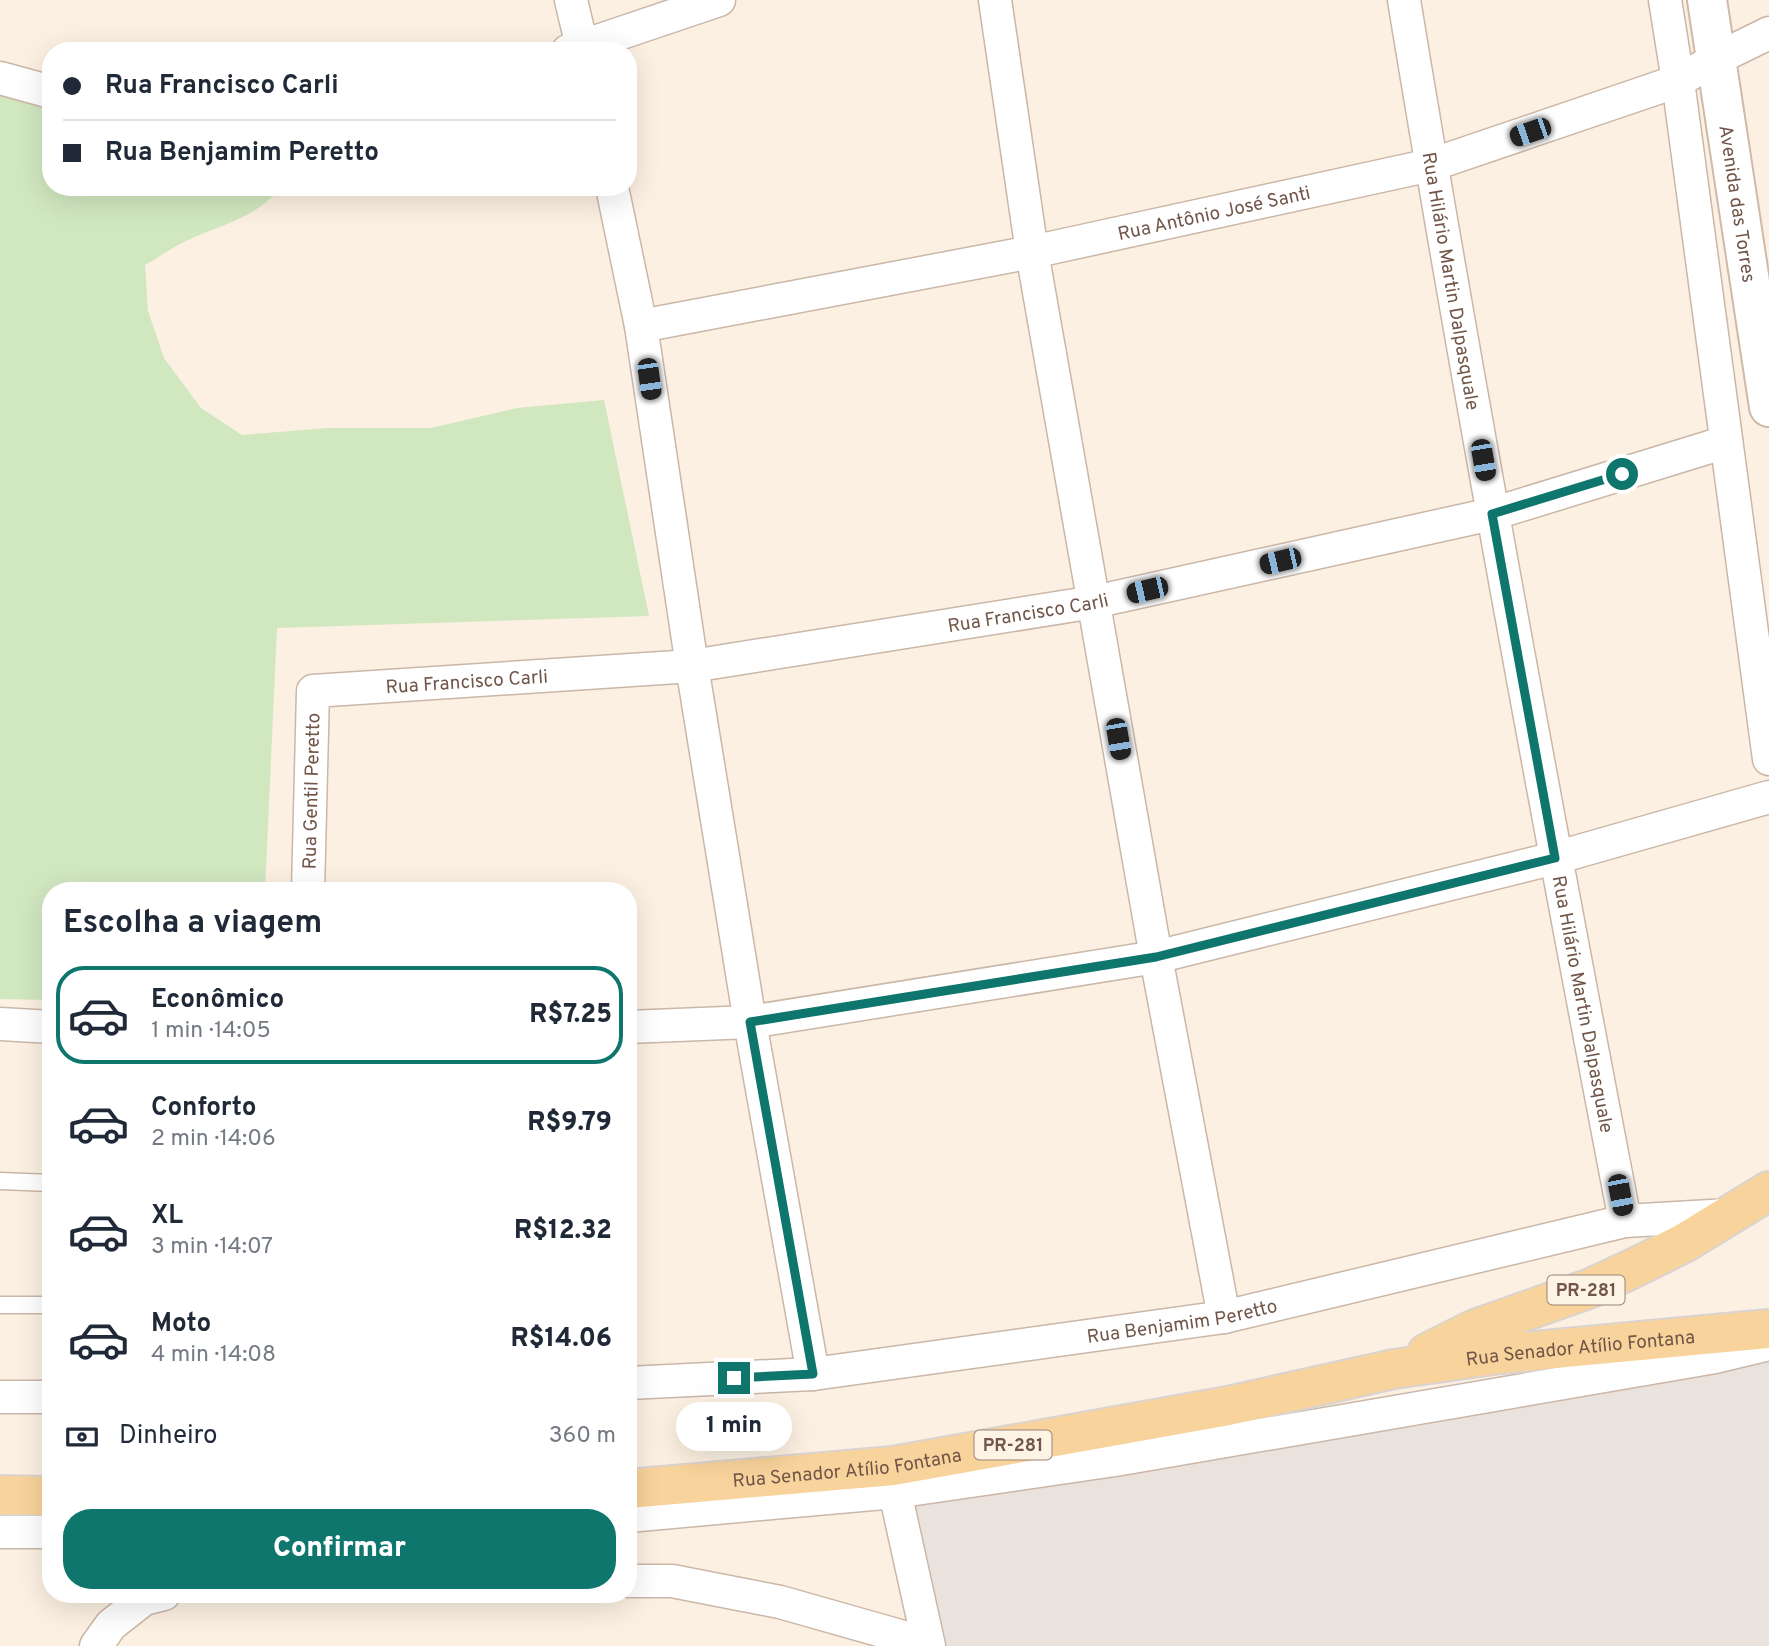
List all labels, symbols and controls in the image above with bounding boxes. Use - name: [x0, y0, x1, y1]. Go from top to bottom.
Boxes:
- text: Rua Francisco Carli: [105, 70, 339, 103]
- car: [1507, 115, 1554, 149]
- street label: Avenida das Torres: [1712, 123, 1760, 284]
- text: Rua Benjamim Peretto: [105, 137, 379, 170]
- street label: Rua Hilário Martin Dalpasquale: [1416, 150, 1484, 412]
- street label: Rua Antônio José Santi: [1116, 182, 1313, 247]
- car: [636, 357, 663, 401]
- car: [1470, 437, 1497, 483]
- route start: [1606, 458, 1638, 490]
- car: [1258, 546, 1303, 576]
- car: [1125, 575, 1170, 605]
- street label: Rua Francisco Carli: [946, 589, 1111, 639]
- street label: Rua Francisco Carli: [385, 666, 549, 700]
- street label: Rua Gentil Peretto: [299, 712, 326, 870]
- car: [1105, 716, 1132, 762]
- street label: Rua Hilário Martin Dalpasquale: [1546, 874, 1618, 1135]
- text: Escolha a viagem: [63, 904, 322, 944]
- icon: car: [67, 984, 130, 1047]
- text: Econômico: [151, 984, 284, 1017]
- text: R$7.25: [529, 999, 612, 1032]
- text: 1 min · 14:05: [151, 1017, 271, 1046]
- icon: car: [67, 1092, 130, 1155]
- text: Conforto: [151, 1092, 257, 1125]
- text: R$9.79: [527, 1107, 612, 1140]
- text: 2 min · 14:06: [151, 1125, 276, 1154]
- car: [1606, 1172, 1635, 1218]
- icon: car: [67, 1200, 130, 1263]
- text: XL: [151, 1200, 183, 1233]
- text: R$12.32: [514, 1215, 612, 1248]
- text: 3 min · 14:07: [151, 1233, 273, 1262]
- road number: PR-281: [1548, 1275, 1624, 1304]
- street label: Rua Benjamim Peretto: [1086, 1295, 1280, 1350]
- icon: car: [67, 1308, 130, 1371]
- text: Moto: [151, 1308, 211, 1341]
- text: R$14.06: [510, 1323, 612, 1356]
- street label: Rua Senador Atílio Fontana: [1464, 1326, 1696, 1373]
- text: 4 min · 14:08: [151, 1341, 276, 1370]
- route end: [718, 1362, 750, 1394]
- callout: 1 min: [676, 1402, 792, 1452]
- text: 1 min: [706, 1412, 762, 1441]
- icon: cash: [63, 1418, 101, 1456]
- text: Dinheiro: [119, 1420, 218, 1453]
- text: 360 m: [549, 1422, 616, 1451]
- road number: PR-281: [974, 1430, 1052, 1460]
- street label: Rua Senador Atílio Fontana: [732, 1444, 964, 1494]
- button: Confirmar: [63, 1509, 616, 1589]

